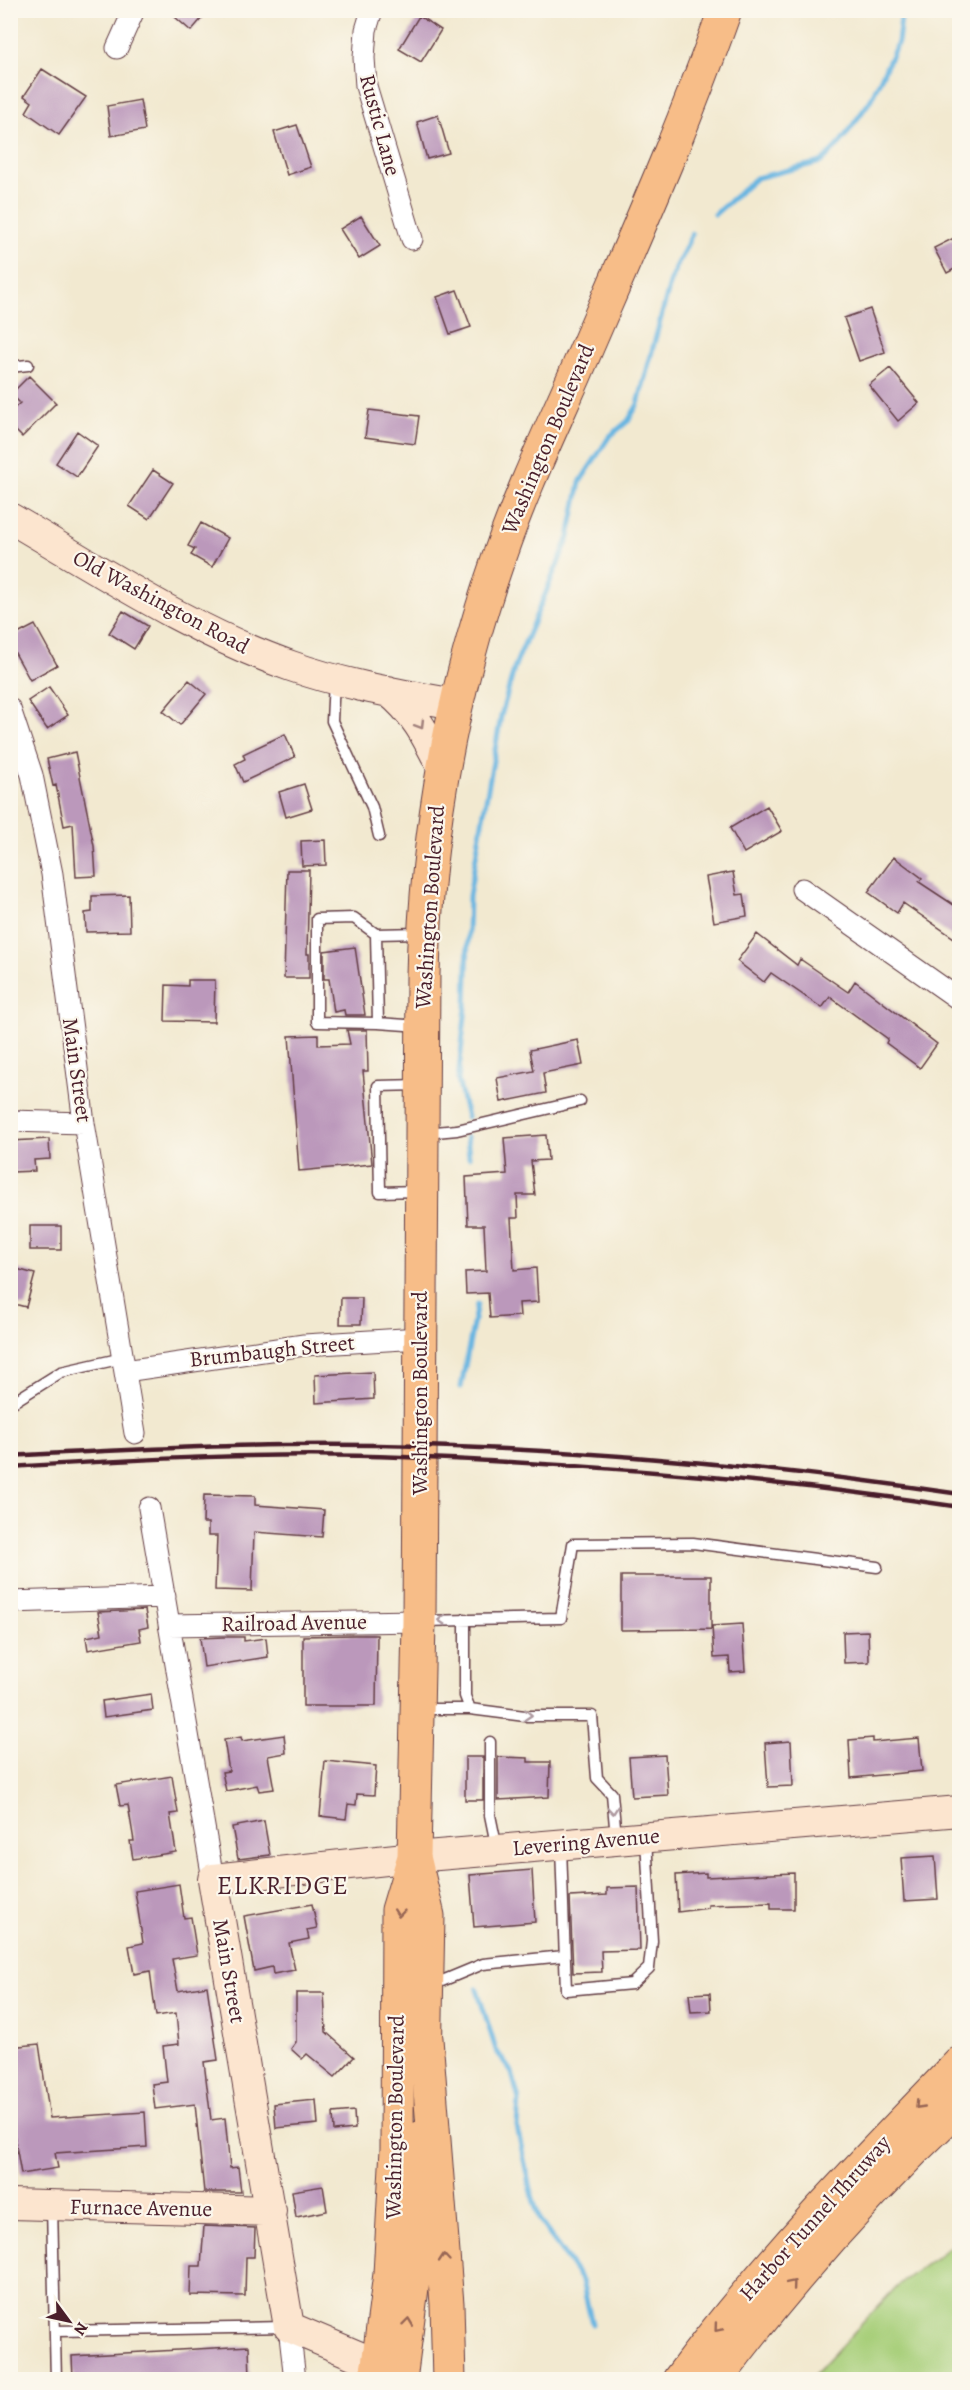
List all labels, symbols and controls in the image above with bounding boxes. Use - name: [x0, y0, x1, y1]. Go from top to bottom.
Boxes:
- street label: Rustic Lane: [352, 71, 408, 179]
- street label: Washington Boulevard: [494, 339, 602, 540]
- street label: Old Washington Road: [67, 543, 255, 661]
- one-way arrow: [413, 719, 424, 729]
- street label: Washington Boulevard: [408, 804, 452, 1011]
- street label: Main Street: [55, 1016, 99, 1124]
- street label: Washington Boulevard: [405, 1291, 435, 1496]
- street label: Brumbaugh Street: [188, 1327, 356, 1375]
- street label: Railroad Avenue: [221, 1607, 367, 1639]
- one-way arrow: [437, 1613, 446, 1626]
- one-way arrow: [523, 1709, 532, 1722]
- one-way arrow: [606, 1806, 619, 1815]
- street label: Levering Avenue: [511, 1821, 661, 1863]
- district label: ELKRIDGE: [217, 1868, 349, 1903]
- one-way arrow: [393, 1908, 406, 1917]
- street label: Main Street: [205, 1917, 253, 2025]
- street label: Washington Boulevard: [378, 2014, 412, 2220]
- one-way arrow: [915, 2098, 926, 2109]
- street label: Harbor Tunnel Thruway: [732, 2128, 898, 2307]
- street label: Furnace Avenue: [69, 2192, 213, 2224]
- one-way arrow: [437, 2254, 450, 2263]
- one-way arrow: [785, 2280, 796, 2291]
- north arrow: [39, 2291, 99, 2351]
- one-way arrow: [401, 2317, 413, 2326]
- text: N: [68, 2318, 93, 2340]
- one-way arrow: [714, 2321, 725, 2332]

